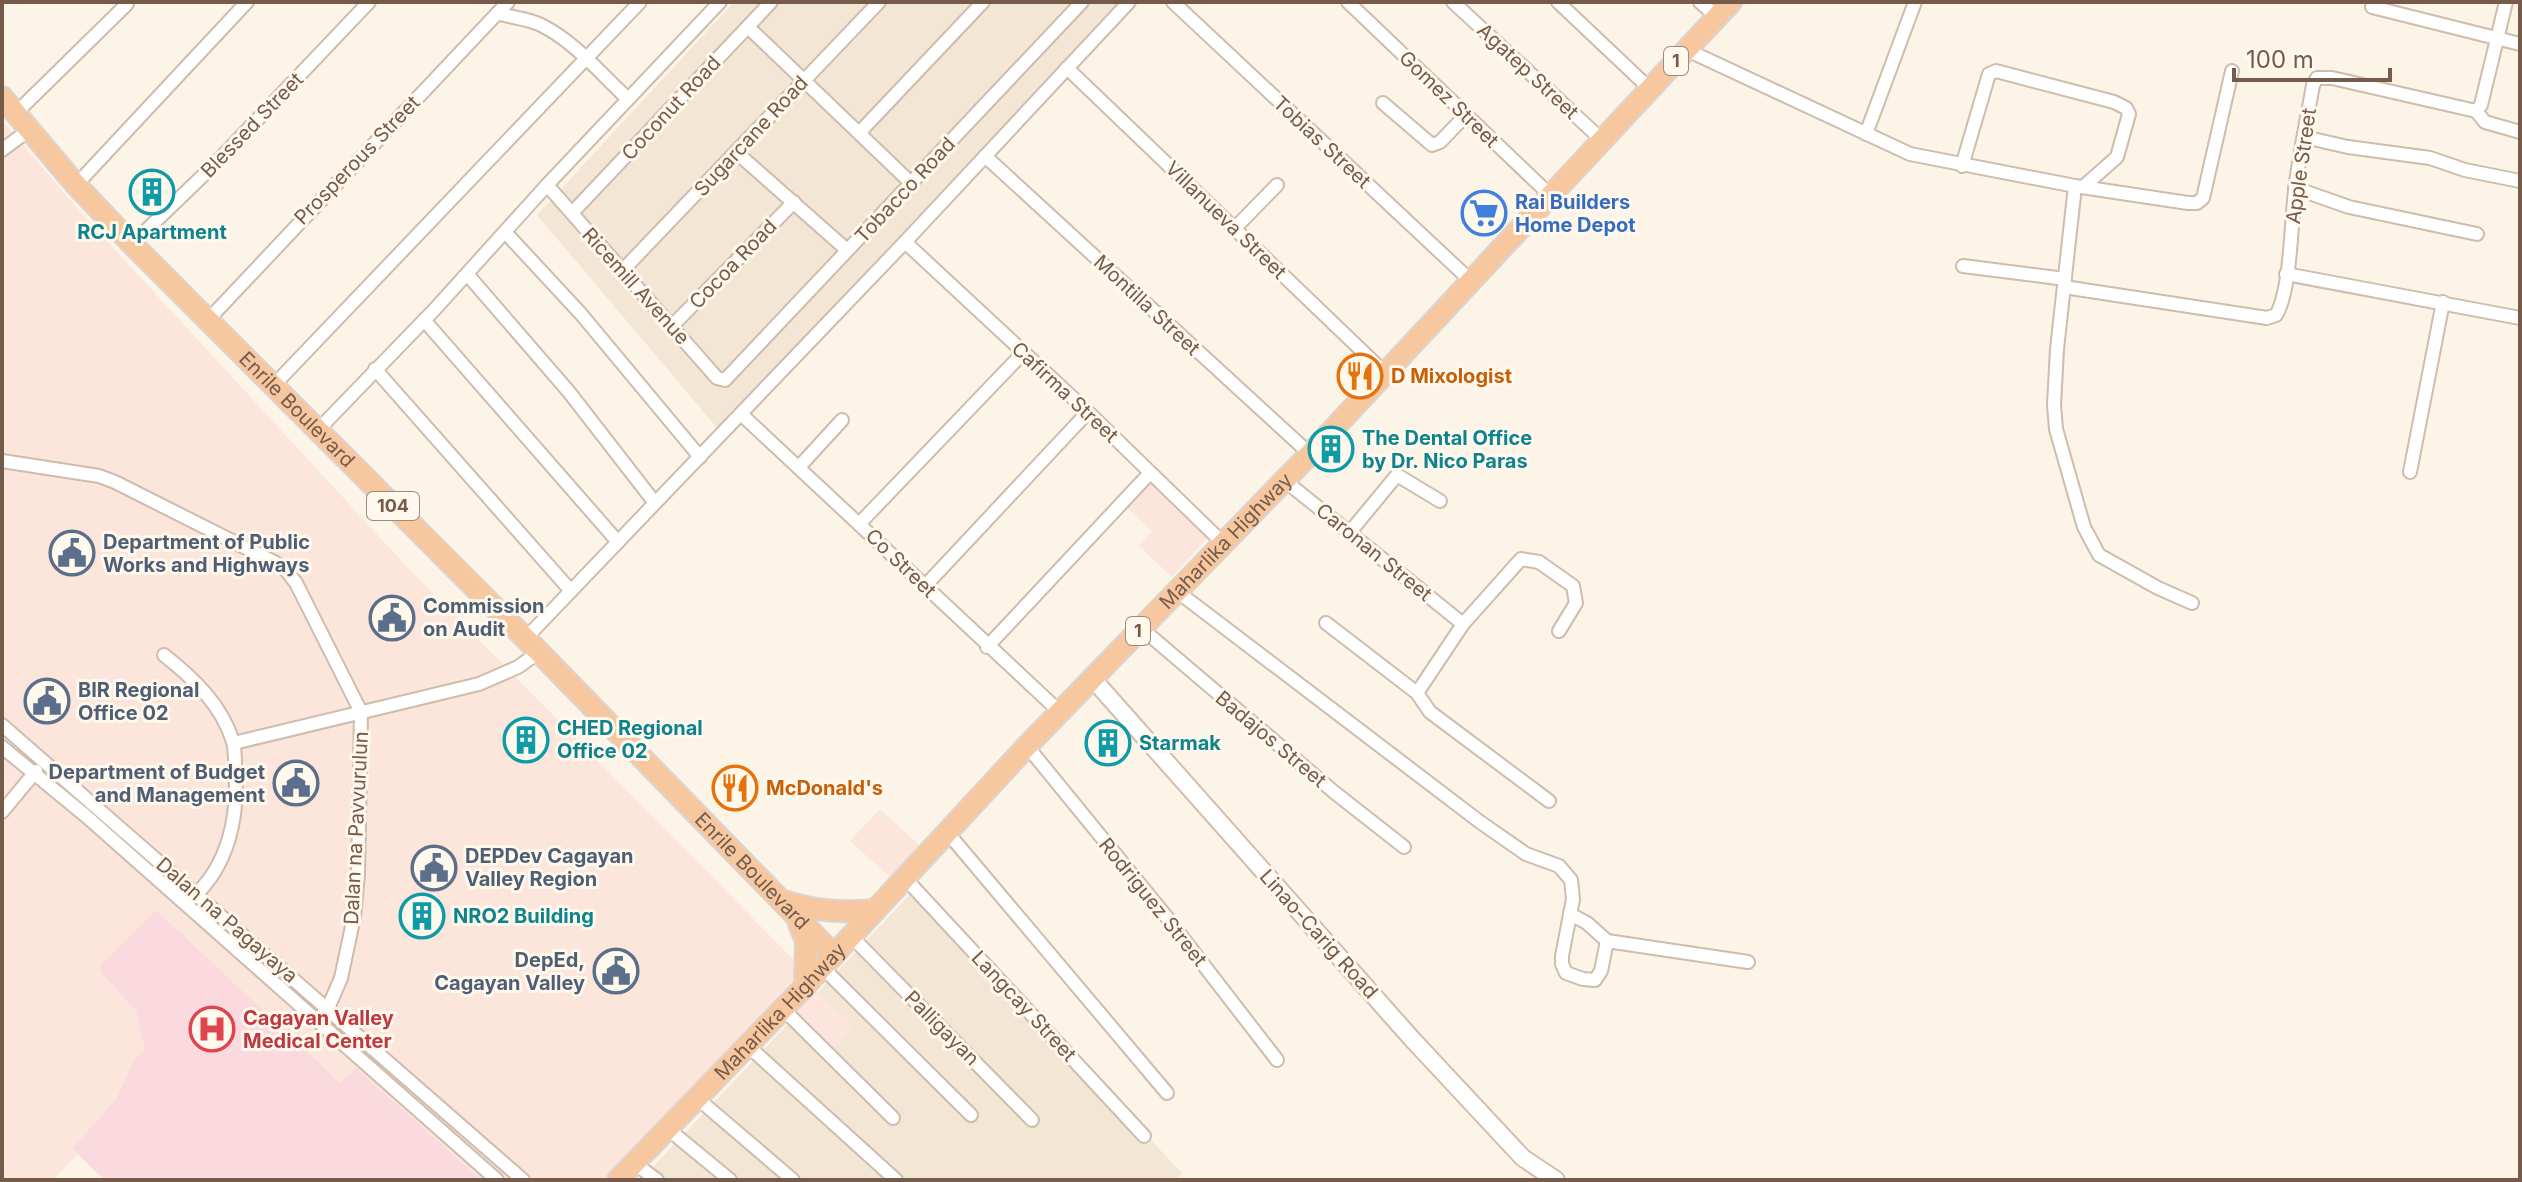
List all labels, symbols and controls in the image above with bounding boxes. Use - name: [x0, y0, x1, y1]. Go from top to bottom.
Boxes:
- street label: Agatep Street: [1472, 18, 1584, 124]
- scale bar: [2234, 32, 2390, 82]
- text: 100 m: [2246, 45, 2314, 74]
- street label: Gomez Street: [1394, 46, 1504, 153]
- road number: 1: [1664, 47, 1688, 75]
- street label: Coconut Road: [617, 51, 725, 165]
- street label: Blessed Street: [196, 67, 308, 182]
- street label: Sugarcane Road: [689, 71, 813, 201]
- street label: Prosperous Street: [289, 90, 425, 230]
- street label: Tobias Street: [1268, 91, 1376, 193]
- street label: Apple Street: [2281, 106, 2321, 226]
- street label: Tobacco Road: [850, 132, 960, 248]
- street label: Villanueva Street: [1161, 156, 1292, 284]
- building icon: RCJ Apartment: [128, 168, 176, 216]
- supermarket icon: Rai Builders Home Depot: [1460, 189, 1508, 237]
- place label: Rai Builders Home Depot: [1515, 190, 1636, 237]
- street label: Cocoa Road: [684, 214, 782, 314]
- place label: RCJ Apartment: [77, 220, 227, 244]
- street label: Ricemill Avenue: [577, 223, 695, 349]
- street label: Montilla Street: [1089, 250, 1205, 361]
- street label: Cafirma Street: [1007, 337, 1124, 448]
- street label: Enrile Boulevard: [234, 347, 360, 472]
- restaurant icon: D Mixologist: [1336, 352, 1384, 400]
- place label: D Mixologist: [1391, 364, 1512, 388]
- building icon: The Dental Office by Dr. Nico Paras: [1307, 425, 1355, 473]
- place label: The Dental Office by Dr. Nico Paras: [1362, 426, 1532, 473]
- street label: Maharlika Highway: [1154, 468, 1297, 614]
- road number: 104: [367, 492, 419, 520]
- street label: Caronan Street: [1311, 498, 1437, 606]
- street label: Co Street: [861, 524, 942, 603]
- public building icon: Department of Public Works and Highways: [48, 529, 96, 577]
- place label: Department of Public Works and Highways: [103, 530, 310, 577]
- public building icon: Commission on Audit: [368, 594, 416, 642]
- place label: Commission on Audit: [423, 594, 545, 641]
- road number: 1: [1126, 617, 1150, 645]
- public building icon: BIR Regional Office 02: [23, 677, 71, 725]
- place label: BIR Regional Office 02: [78, 678, 199, 725]
- street label: Badajos Street: [1211, 686, 1332, 793]
- building icon: CHED Regional Office 02: [502, 716, 550, 764]
- place label: CHED Regional Office 02: [557, 716, 703, 763]
- building icon: Starmak: [1084, 719, 1132, 767]
- street label: Dalan na Pavvurulun: [339, 731, 373, 925]
- place label: Starmak: [1139, 731, 1221, 755]
- public building icon: Department of Budget and Management: [272, 759, 320, 807]
- place label: Department of Budget and Management: [49, 760, 265, 807]
- restaurant icon: McDonald's: [711, 764, 759, 812]
- place label: McDonald's: [766, 776, 883, 800]
- street label: Enrile Boulevard: [690, 807, 814, 934]
- street label: Rodriguez Street: [1094, 833, 1212, 971]
- public building icon: DEPDev Cagayan Valley Region: [410, 844, 458, 892]
- place label: DEPDev Cagayan Valley Region: [465, 844, 634, 891]
- street label: Dalan na Pagayaya: [151, 852, 303, 988]
- street label: Linao-Carig Road: [1255, 865, 1383, 1003]
- building icon: NRO2 Building: [398, 892, 446, 940]
- place label: NRO2 Building: [453, 904, 594, 928]
- street label: Maharlika Highway: [709, 938, 851, 1085]
- street label: Langcay Street: [967, 946, 1082, 1067]
- public building icon: DepEd, Cagayan Valley: [592, 947, 640, 995]
- place label: DepEd, Cagayan Valley: [434, 948, 585, 995]
- street label: Palligayan: [900, 986, 984, 1070]
- hospital icon: Cagayan Valley Medical Center: [188, 1005, 236, 1053]
- place label: Cagayan Valley Medical Center: [243, 1006, 394, 1053]

